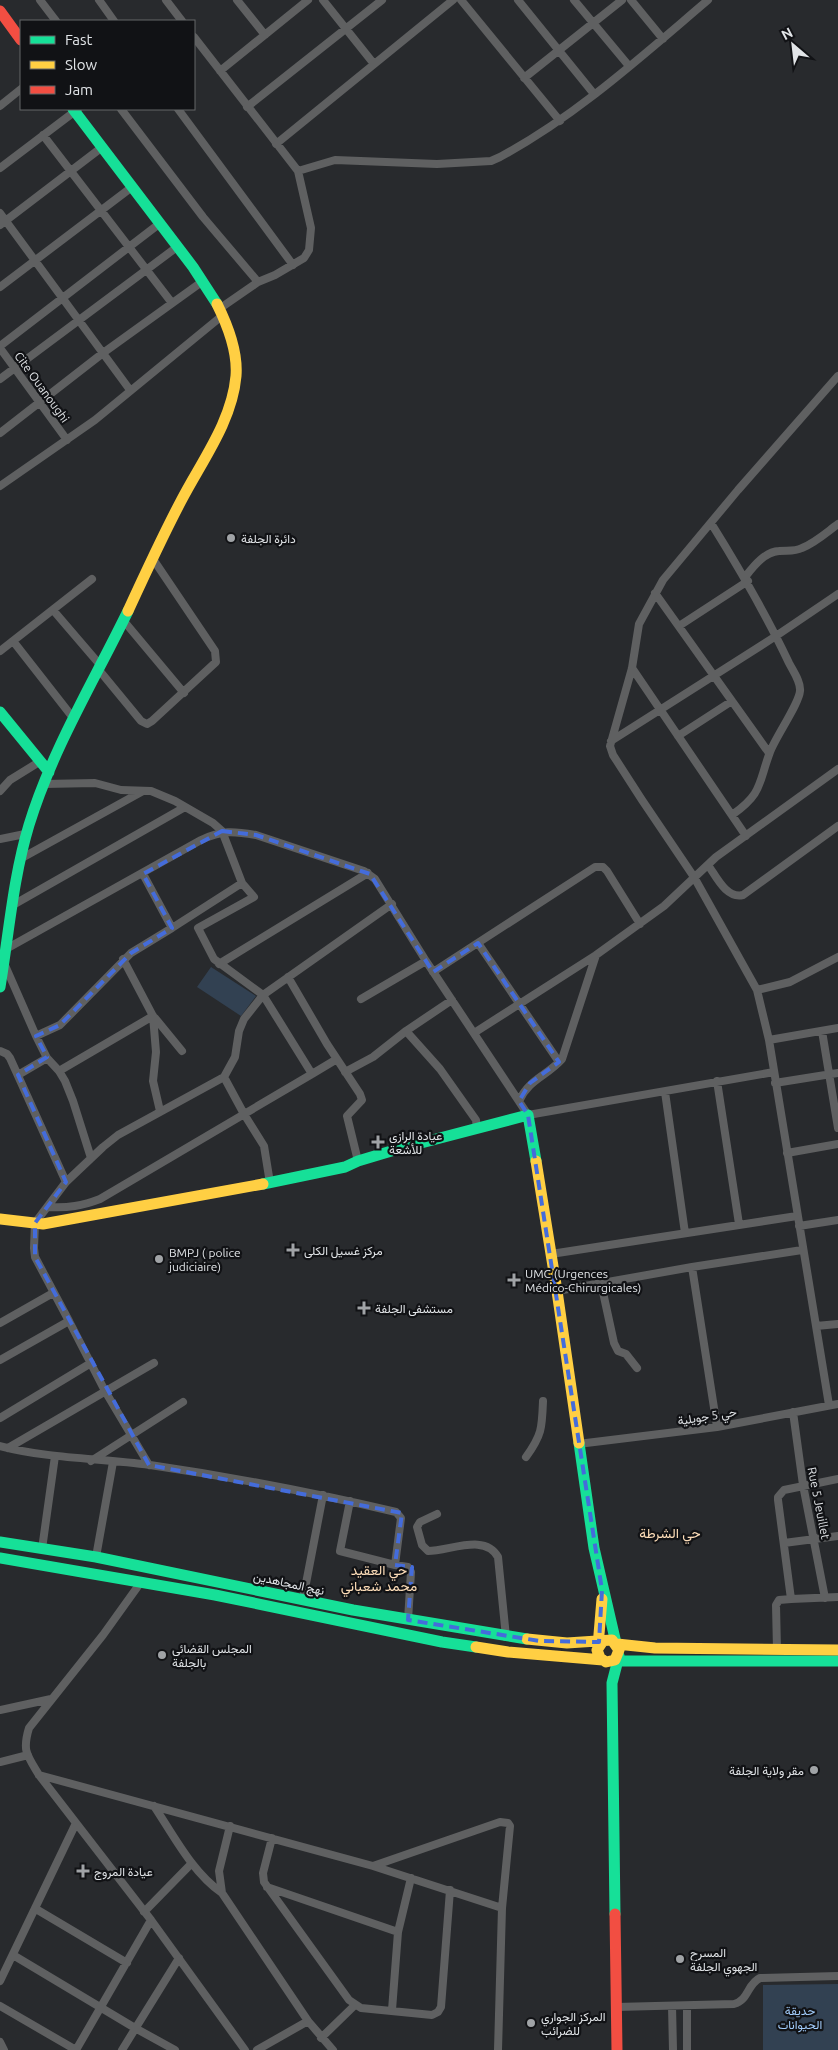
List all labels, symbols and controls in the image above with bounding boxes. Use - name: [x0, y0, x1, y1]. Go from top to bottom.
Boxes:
- legend: [20, 20, 195, 110]
- north arrow: [768, 20, 818, 70]
- text: N: [779, 24, 795, 43]
- text: Fast: [65, 31, 93, 48]
- text: Slow: [65, 56, 98, 73]
- text: Jam: [65, 81, 93, 98]
- street label: Cite Ouanoughi: [12, 349, 72, 425]
- marker: دائرة الجلفة: [225, 532, 237, 544]
- place label: دائرة الجلفة: [241, 532, 296, 547]
- place label: عيادة الرازي للأشعة: [389, 1129, 442, 1156]
- marker: عيادة الرازي للأشعة: [371, 1135, 385, 1149]
- marker: مركز غسيل الكلى: [286, 1243, 300, 1257]
- place label: مركز غسيل الكلى: [304, 1244, 383, 1259]
- place label: BMPJ ( police judiciaire): [168, 1246, 241, 1274]
- marker: BMPJ ( police judiciaire): [153, 1253, 165, 1265]
- place label: UMC (Urgences Médico-Chirurgicales): [525, 1267, 641, 1295]
- marker: UMC (Urgences Médico-Chirurgicales): [507, 1273, 521, 1287]
- marker: مستشفى الجلفة: [357, 1301, 371, 1315]
- place label: مستشفى الجلفة: [375, 1302, 453, 1317]
- street label: حي 5 جويلية: [677, 1405, 738, 1431]
- street label: Rue 5 Jeuillet: [806, 1466, 832, 1540]
- district label: حي الشرطة: [639, 1525, 701, 1545]
- district label: حي العقيد محمد شعباني: [341, 1562, 417, 1598]
- street label: نهج المجاهدين: [252, 1569, 326, 1600]
- place label: المجلس القضائي بالجلفة: [172, 1642, 252, 1670]
- marker: المجلس القضائي بالجلفة: [156, 1649, 168, 1661]
- place label: مقر ولاية الجلفة: [729, 1764, 804, 1779]
- marker: مقر ولاية الجلفة: [808, 1764, 820, 1776]
- marker: عيادة المروج: [76, 1864, 90, 1878]
- place label: عيادة المروج: [94, 1865, 153, 1881]
- place label: المسرح الجهوي الجلفة: [690, 1946, 757, 1977]
- marker: المسرح الجهوي الجلفة: [674, 1953, 686, 1965]
- park label: حديقة الحيوانات: [778, 2004, 822, 2033]
- place label: المركز الجواري للضرائب: [541, 2010, 605, 2039]
- marker: المركز الجواري للضرائب: [525, 2017, 537, 2029]

